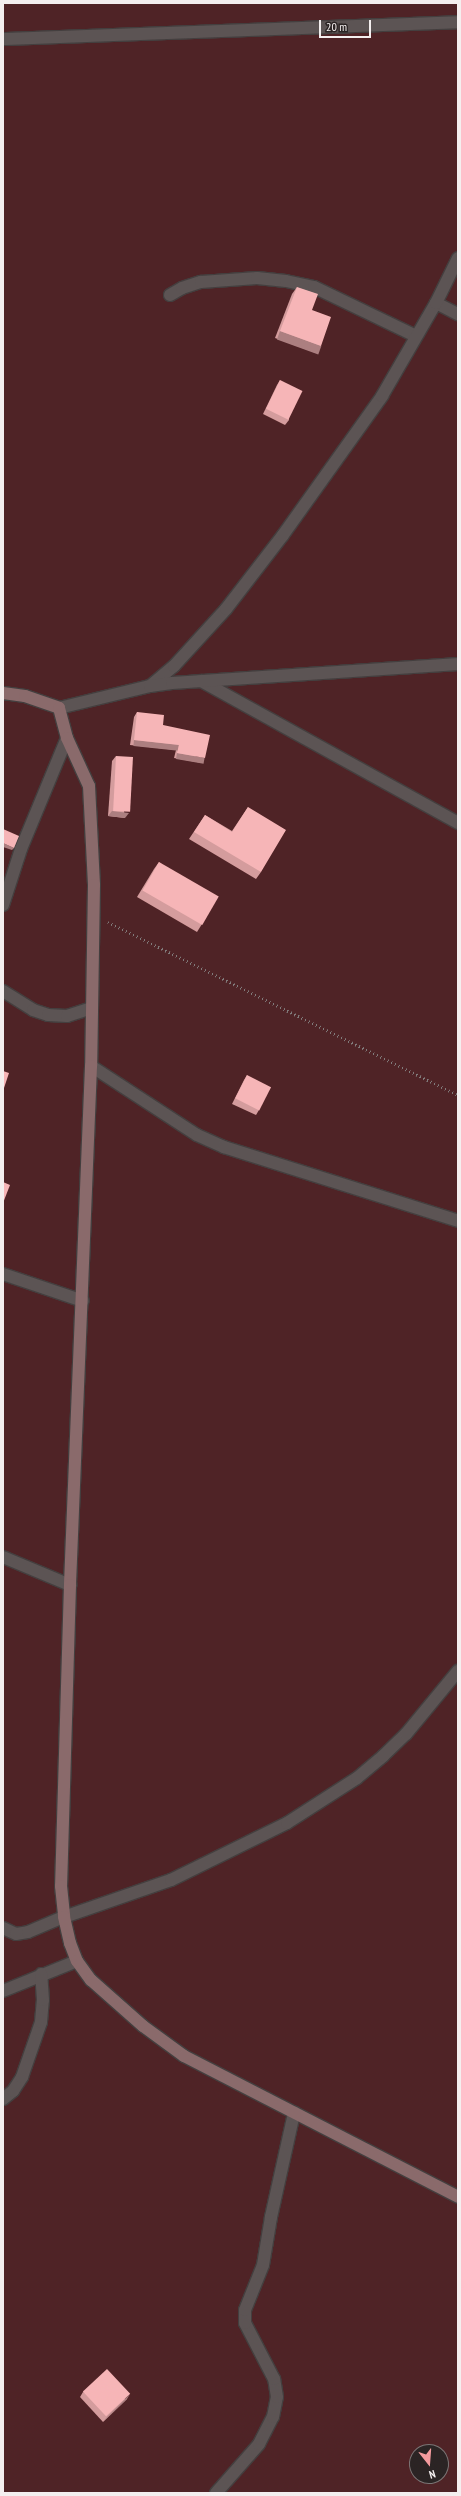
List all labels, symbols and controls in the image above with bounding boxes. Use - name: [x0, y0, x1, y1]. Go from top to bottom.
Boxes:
- scale bar: [321, 12, 373, 38]
- text: 20 m: [326, 19, 347, 34]
- north arrow: [409, 2444, 449, 2484]
- text: N: [427, 2467, 437, 2482]

